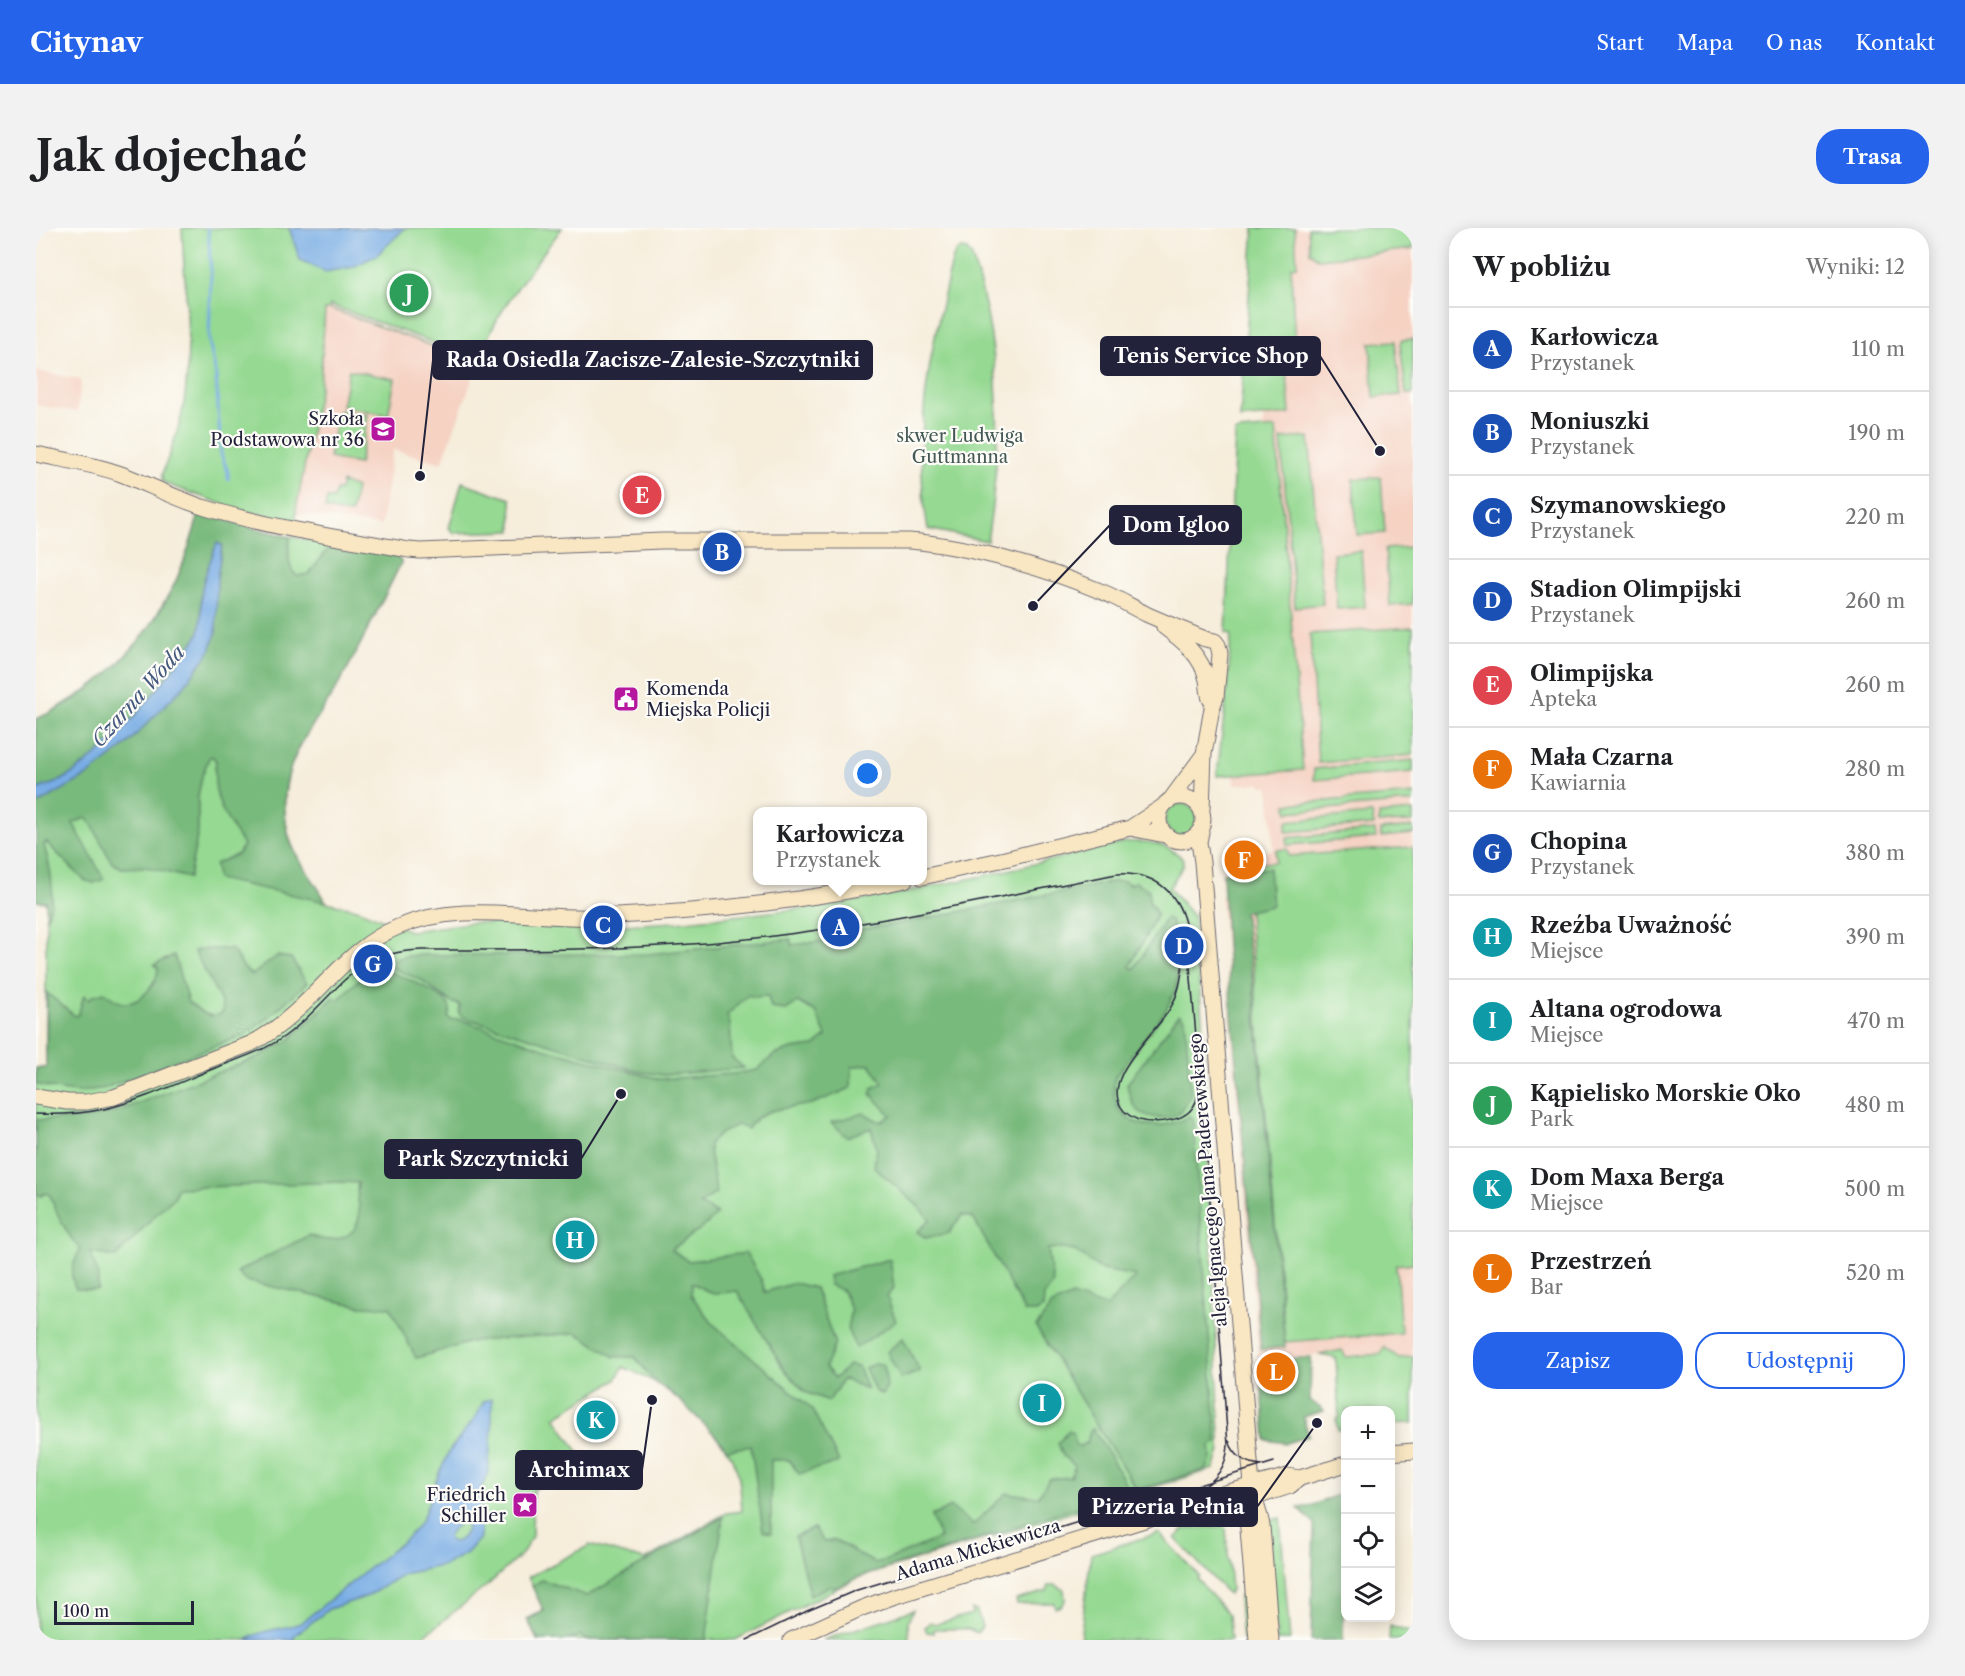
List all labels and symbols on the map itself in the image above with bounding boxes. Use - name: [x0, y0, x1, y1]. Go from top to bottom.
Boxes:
- pin: J: [390, 270, 428, 316]
- callout: Tenis Service Shop: [1101, 337, 1320, 375]
- callout: Rada Osiedla Zacisze-Zalesie-Szczytniki: [433, 341, 872, 379]
- text: Tenis Service Shop: [1113, 344, 1309, 368]
- text: Rada Osiedla Zacisze-Zalesie-Szczytniki: [446, 348, 860, 372]
- place label: Szkoła Podstawowa nr 36: [210, 408, 365, 451]
- school or university icon: Szkoła Podstawowa nr 36: [368, 414, 398, 444]
- park label: skwer Ludwiga Guttmanna: [896, 425, 1024, 468]
- pin: E: [622, 472, 662, 518]
- callout: Dom Igloo: [1110, 506, 1241, 544]
- text: Dom Igloo: [1122, 513, 1230, 537]
- pin: B: [702, 530, 742, 574]
- water label: Czarna Woda: [86, 640, 190, 752]
- place label: Komenda Miejska Policji: [646, 678, 771, 721]
- public building icon: Komenda Miejska Policji: [611, 684, 641, 714]
- your location: [853, 759, 882, 788]
- pin: F: [1224, 838, 1264, 882]
- pin: C: [584, 902, 622, 948]
- pin: A: [820, 904, 860, 950]
- pin: D: [1164, 924, 1204, 968]
- pin: G: [354, 942, 392, 986]
- street label: aleja Ignacego Jana Paderewskiego: [1184, 1032, 1232, 1328]
- callout: Park Szczytnicki: [385, 1140, 581, 1178]
- text: Park Szczytnicki: [397, 1147, 569, 1171]
- pin: H: [556, 1218, 594, 1262]
- pin: L: [1256, 1350, 1296, 1394]
- pin: I: [1022, 1380, 1062, 1426]
- pin: K: [576, 1398, 616, 1442]
- callout: Archimax: [516, 1451, 642, 1489]
- text: Archimax: [527, 1458, 631, 1482]
- place label: Friedrich Schiller: [426, 1484, 506, 1527]
- callout: Pizzeria Pełnia: [1079, 1488, 1257, 1526]
- place icon: Friedrich Schiller: [510, 1490, 540, 1520]
- text: Pizzeria Pełnia: [1091, 1495, 1245, 1519]
- street label: Adama Mickiewicza: [892, 1514, 1064, 1586]
- scale bar: [54, 1598, 194, 1626]

